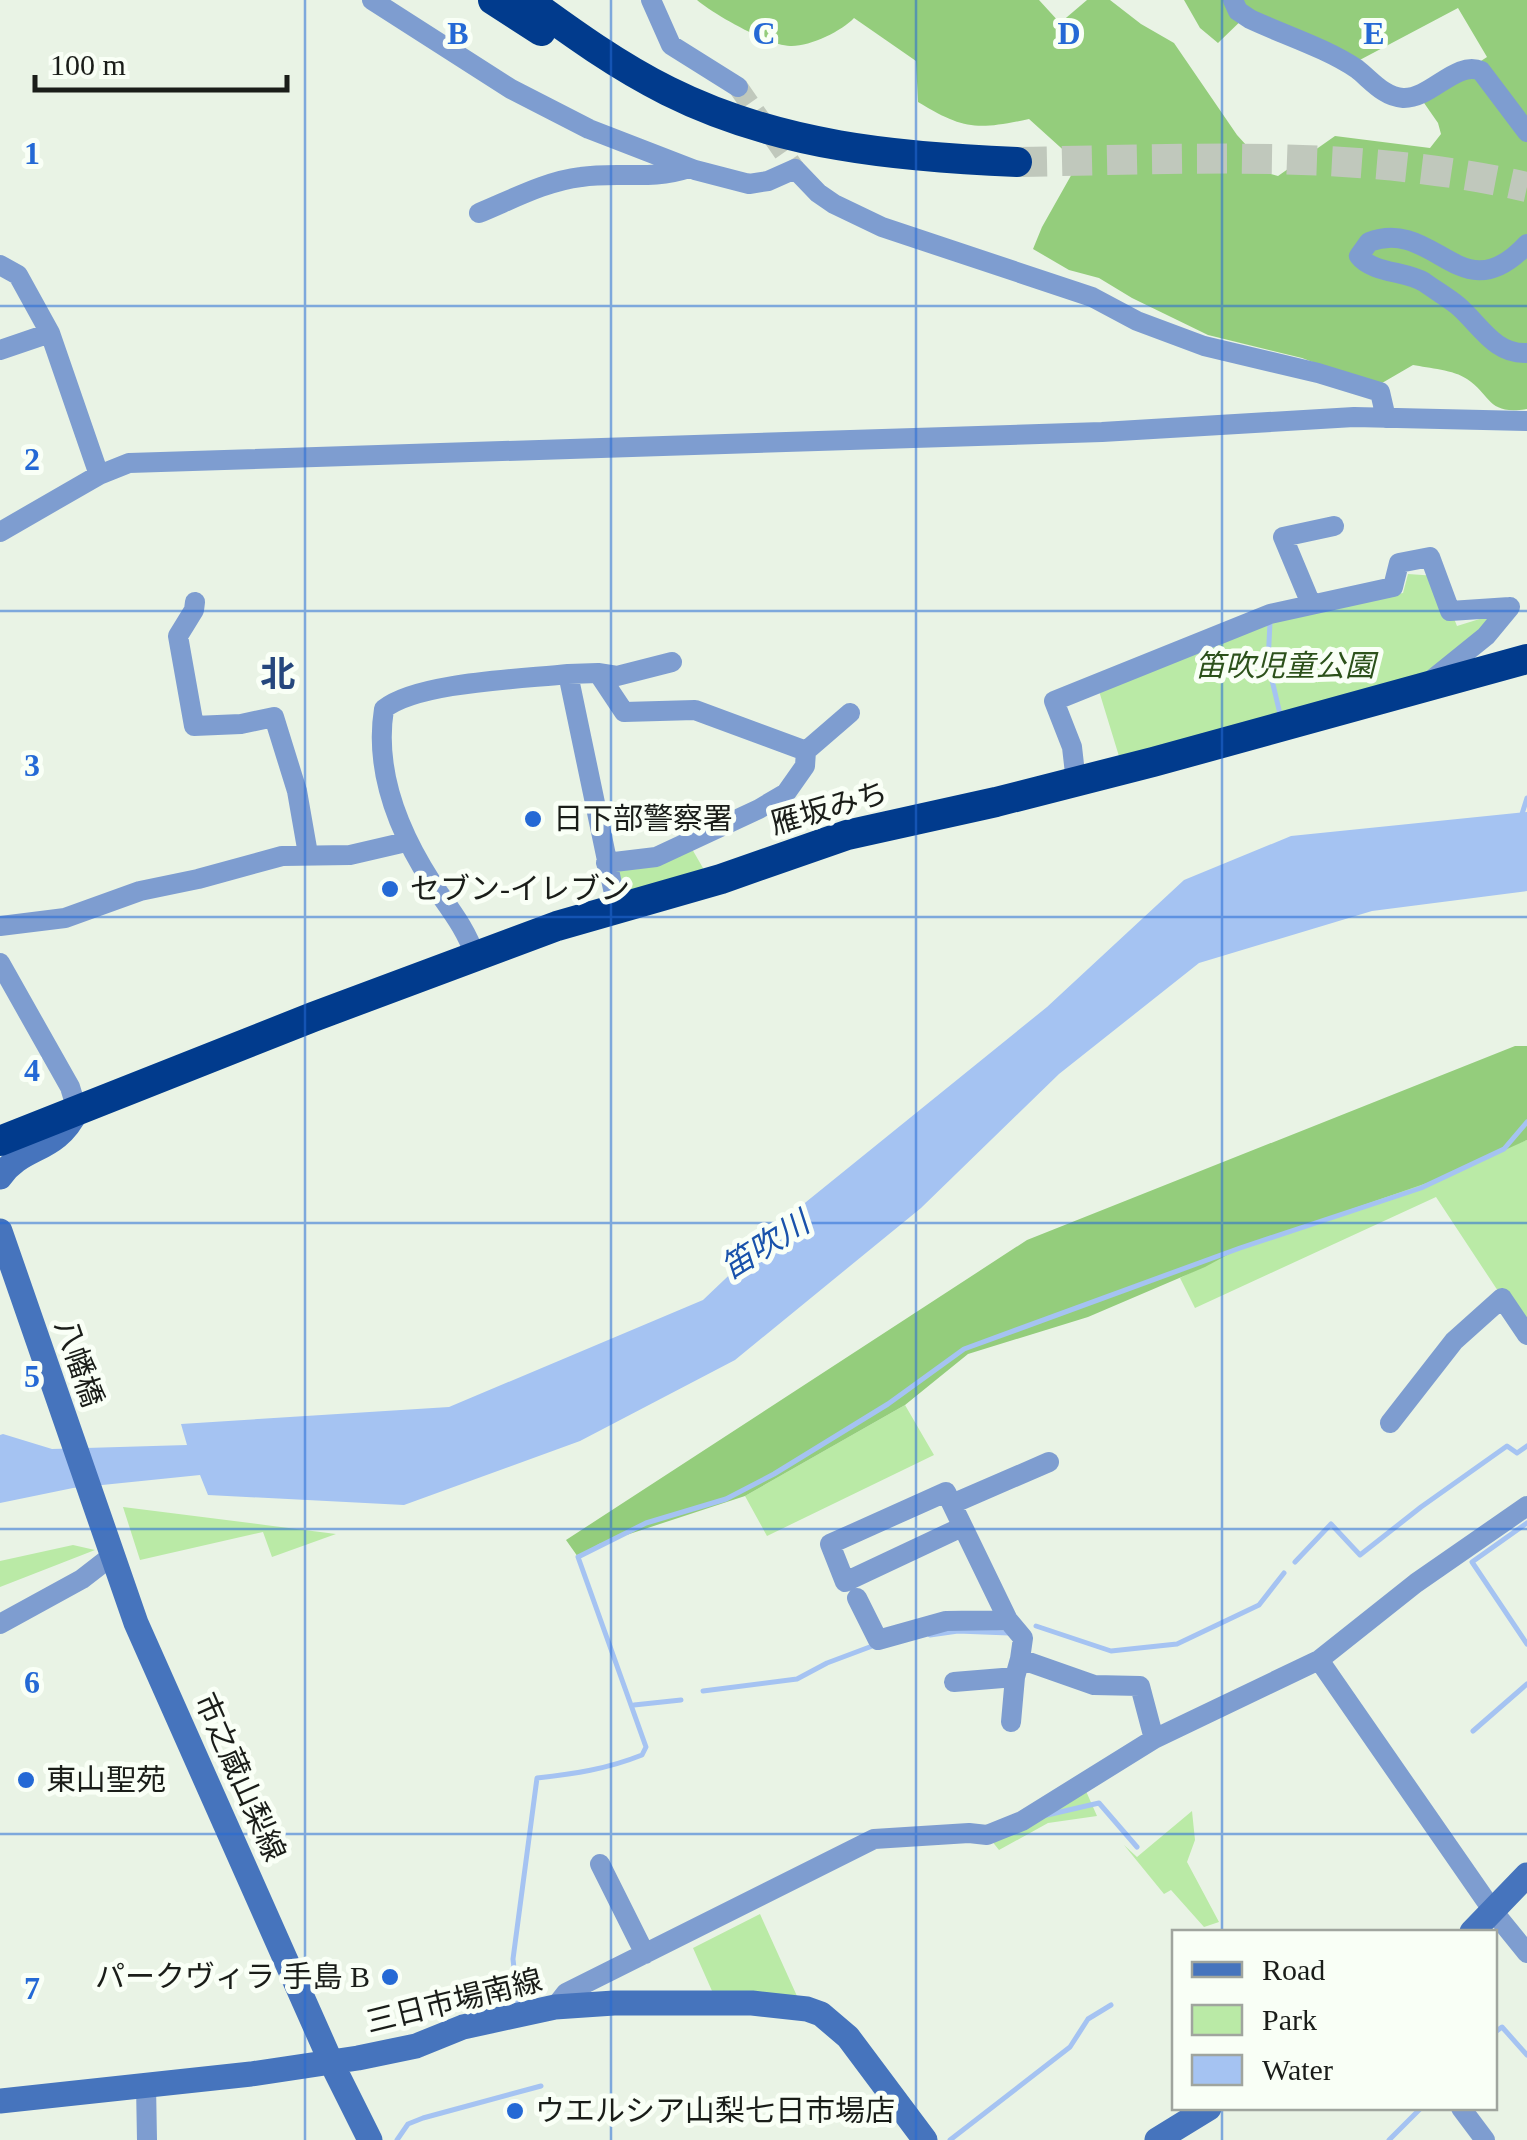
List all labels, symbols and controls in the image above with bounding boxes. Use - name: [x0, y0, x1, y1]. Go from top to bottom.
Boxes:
- text: B: [447, 15, 469, 51]
- text: C: [752, 15, 776, 51]
- text: D: [1057, 15, 1081, 51]
- text: E: [1363, 15, 1385, 51]
- scale bar: [35, 30, 288, 92]
- text: 100 m: [50, 48, 126, 81]
- text: 1: [24, 135, 40, 171]
- text: 2: [24, 441, 40, 477]
- park label: 笛吹児童公園: [1195, 649, 1379, 682]
- district label: 北: [260, 655, 296, 694]
- text: 3: [24, 747, 40, 783]
- street label: 雁坂みち: [767, 775, 891, 840]
- place label: 日下部警察署: [553, 802, 733, 835]
- marker: 日下部警察署: [522, 808, 544, 830]
- place label: セブン-イレブン: [410, 872, 630, 905]
- marker: セブン-イレブン: [379, 878, 401, 900]
- text: 4: [24, 1052, 40, 1088]
- water label: 笛吹川: [715, 1203, 818, 1286]
- street label: 八幡橋: [49, 1315, 110, 1411]
- text: 5: [24, 1358, 40, 1394]
- text: 6: [24, 1664, 40, 1700]
- street label: 市之蔵山梨線: [189, 1688, 292, 1866]
- place label: 東山聖苑: [46, 1763, 166, 1796]
- marker: 東山聖苑: [15, 1769, 37, 1791]
- legend: [1172, 1930, 1497, 2110]
- text: Road: [1262, 1953, 1325, 1986]
- place label: パークヴィラ 手島 B: [95, 1960, 370, 1993]
- street label: 三日市場南線: [363, 1963, 545, 2038]
- marker: パークヴィラ 手島 B: [379, 1966, 401, 1988]
- text: 7: [24, 1970, 40, 2006]
- text: Park: [1262, 2003, 1317, 2036]
- text: Water: [1262, 2053, 1333, 2086]
- place label: ウエルシア山梨七日市場店: [535, 2094, 895, 2127]
- marker: ウエルシア山梨七日市場店: [504, 2100, 526, 2122]

